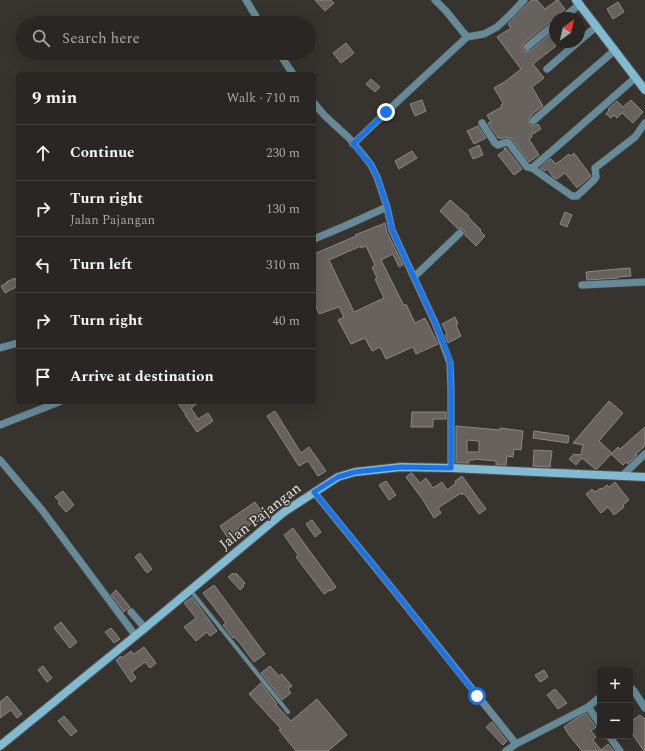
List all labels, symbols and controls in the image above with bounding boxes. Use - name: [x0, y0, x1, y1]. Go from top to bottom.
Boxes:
- north arrow: [549, 12, 585, 48]
- search box: [16, 16, 316, 60]
- icon: search: [30, 27, 52, 49]
- text: Search here: [62, 27, 140, 50]
- text: 9 min: [32, 85, 77, 111]
- text: Walk · 710 m: [226, 88, 300, 108]
- route end: [377, 103, 395, 121]
- text: Continue: [70, 141, 135, 164]
- icon: ahead: [32, 142, 54, 164]
- text: 230 m: [266, 143, 300, 163]
- text: Turn right: [70, 187, 143, 210]
- icon: right: [32, 198, 54, 220]
- text: 130 m: [266, 199, 300, 219]
- text: Jalan Pajangan: [70, 210, 155, 230]
- text: Turn left: [70, 253, 132, 276]
- icon: left: [32, 254, 54, 276]
- text: 310 m: [266, 255, 300, 275]
- text: Turn right: [70, 309, 143, 332]
- icon: right: [32, 310, 54, 332]
- text: 40 m: [273, 311, 300, 331]
- text: Arrive at destination: [70, 365, 214, 388]
- icon: arrive: [32, 366, 54, 388]
- street label: Jalan Pajangan: [214, 477, 306, 556]
- map controls: [597, 667, 633, 739]
- button: +: [597, 667, 633, 703]
- route start: [468, 687, 486, 705]
- button: −: [597, 703, 633, 739]

